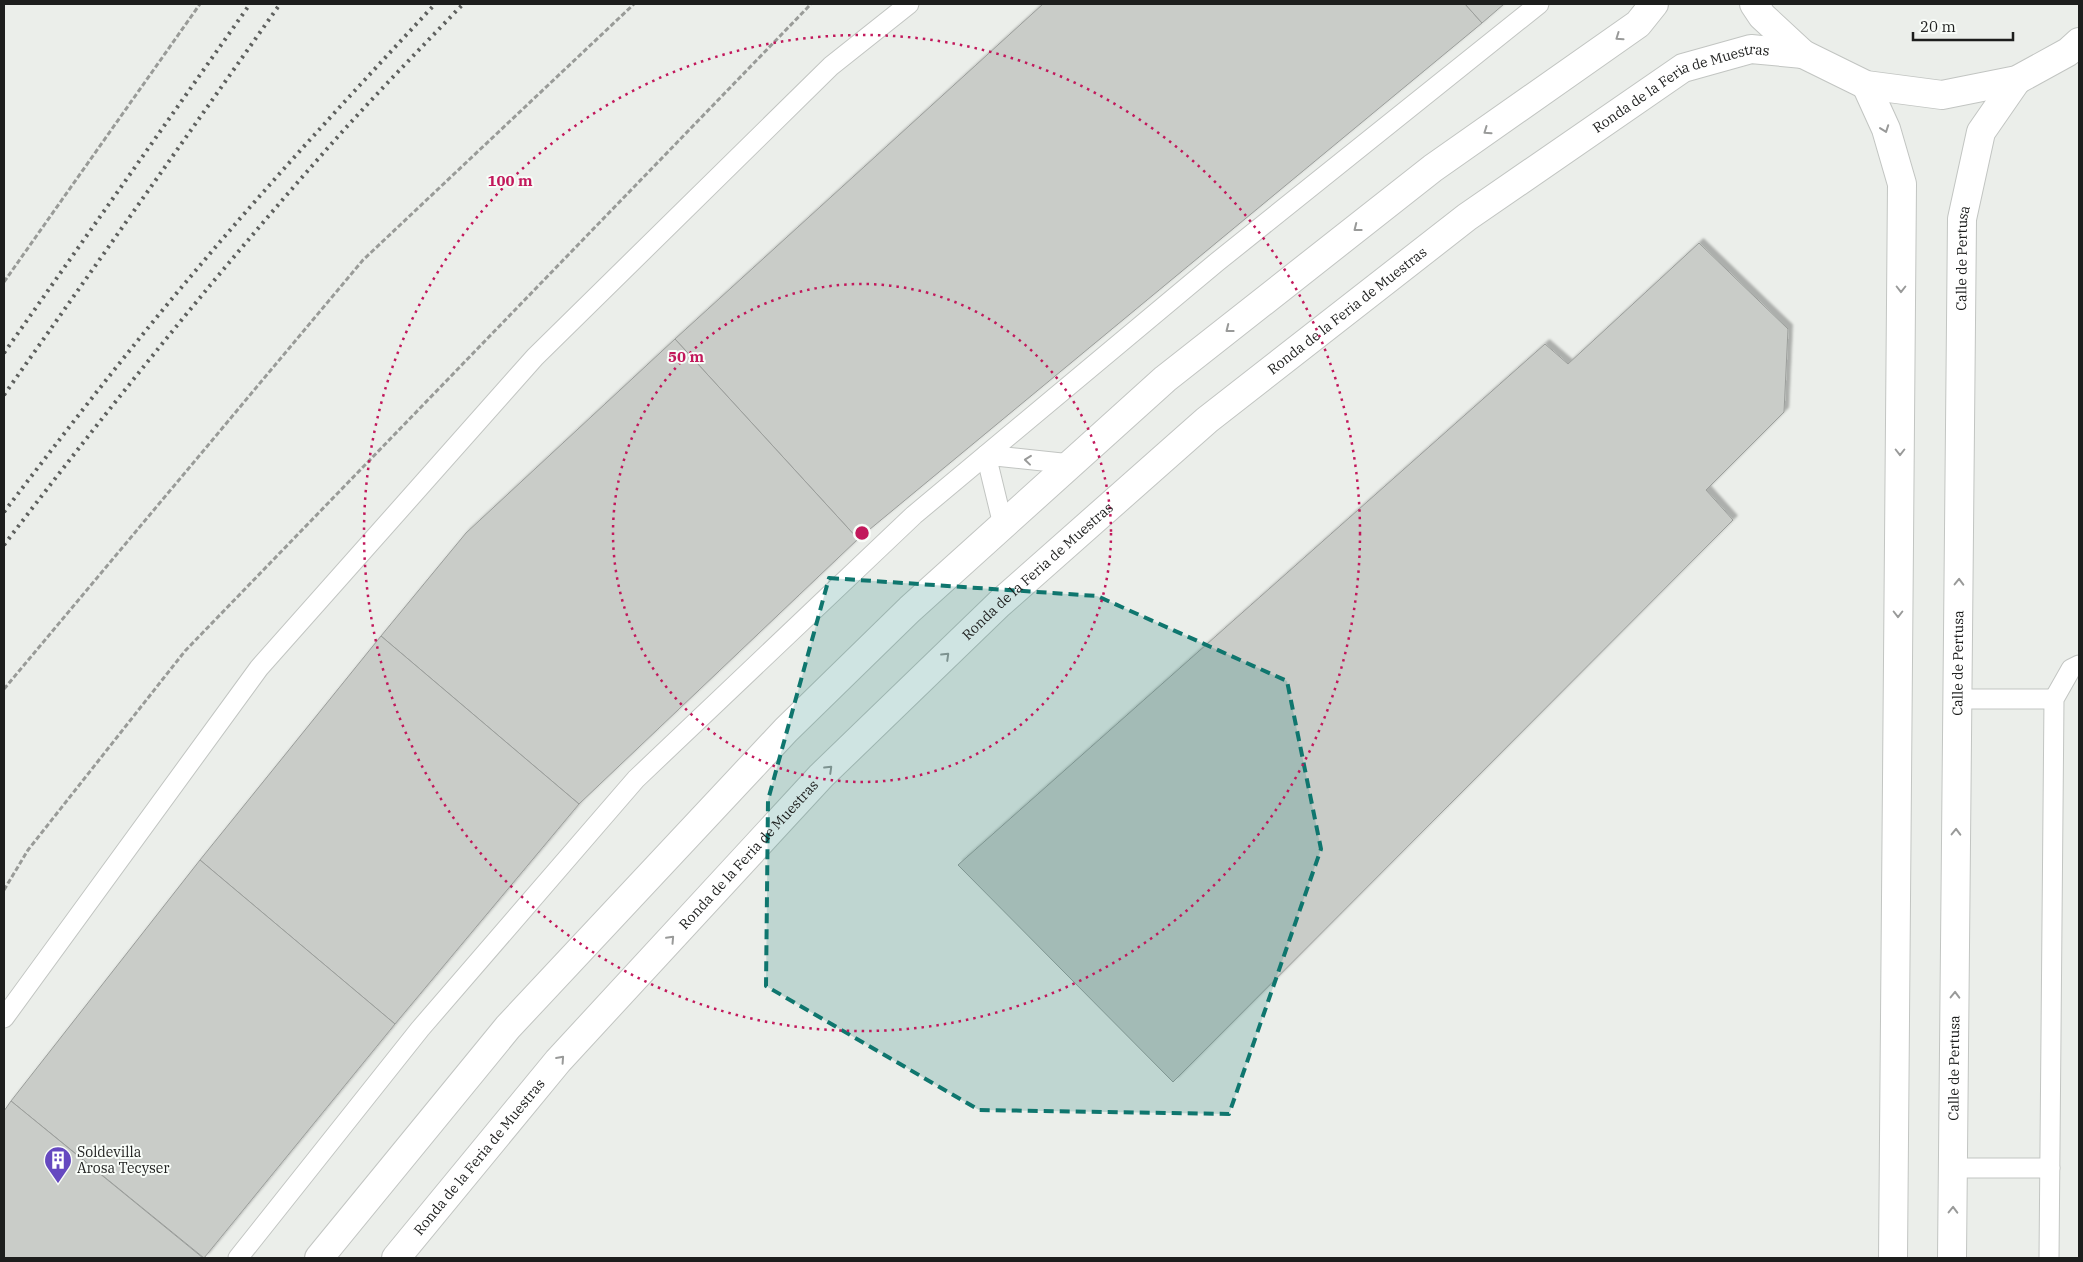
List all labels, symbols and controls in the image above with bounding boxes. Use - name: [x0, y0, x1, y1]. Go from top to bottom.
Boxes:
- scale bar: [1913, 10, 2013, 42]
- text: 20 m: [1920, 17, 1956, 36]
- one-way arrow: [1616, 31, 1625, 40]
- street label: Ronda de la Feria de Muestras: [1589, 40, 1771, 137]
- one-way arrow: [1879, 124, 1890, 133]
- one-way arrow: [1483, 125, 1492, 134]
- text: 100 m: [487, 171, 533, 190]
- street label: Calle de Pertusa: [1952, 203, 1974, 311]
- one-way arrow: [1354, 223, 1363, 231]
- street label: Ronda de la Feria de Muestras: [1264, 243, 1431, 378]
- one-way arrow: [1896, 286, 1906, 293]
- one-way arrow: [1226, 323, 1235, 331]
- text: 50 m: [668, 347, 704, 366]
- one-way arrow: [1895, 448, 1905, 456]
- one-way arrow: [1024, 455, 1032, 466]
- street label: Ronda de la Feria de Muestras: [958, 498, 1117, 644]
- centre of rings: [853, 524, 871, 542]
- one-way arrow: [1954, 578, 1964, 586]
- one-way arrow: [1893, 610, 1903, 618]
- street label: Calle de Pertusa: [1948, 610, 1967, 716]
- one-way arrow: [940, 653, 949, 662]
- one-way arrow: [823, 766, 832, 775]
- street label: Ronda de la Feria de Muestras: [675, 776, 822, 933]
- one-way arrow: [1951, 828, 1961, 836]
- one-way arrow: [665, 936, 674, 945]
- one-way arrow: [1950, 990, 1960, 998]
- street label: Calle de Pertusa: [1944, 1015, 1963, 1121]
- one-way arrow: [555, 1055, 564, 1064]
- street label: Ronda de la Feria de Muestras: [410, 1075, 549, 1239]
- place label: Soldevilla Arosa Tecyser: [77, 1143, 170, 1177]
- building icon: Soldevilla Arosa Tecyser: [43, 1145, 73, 1184]
- one-way arrow: [1947, 1205, 1958, 1213]

